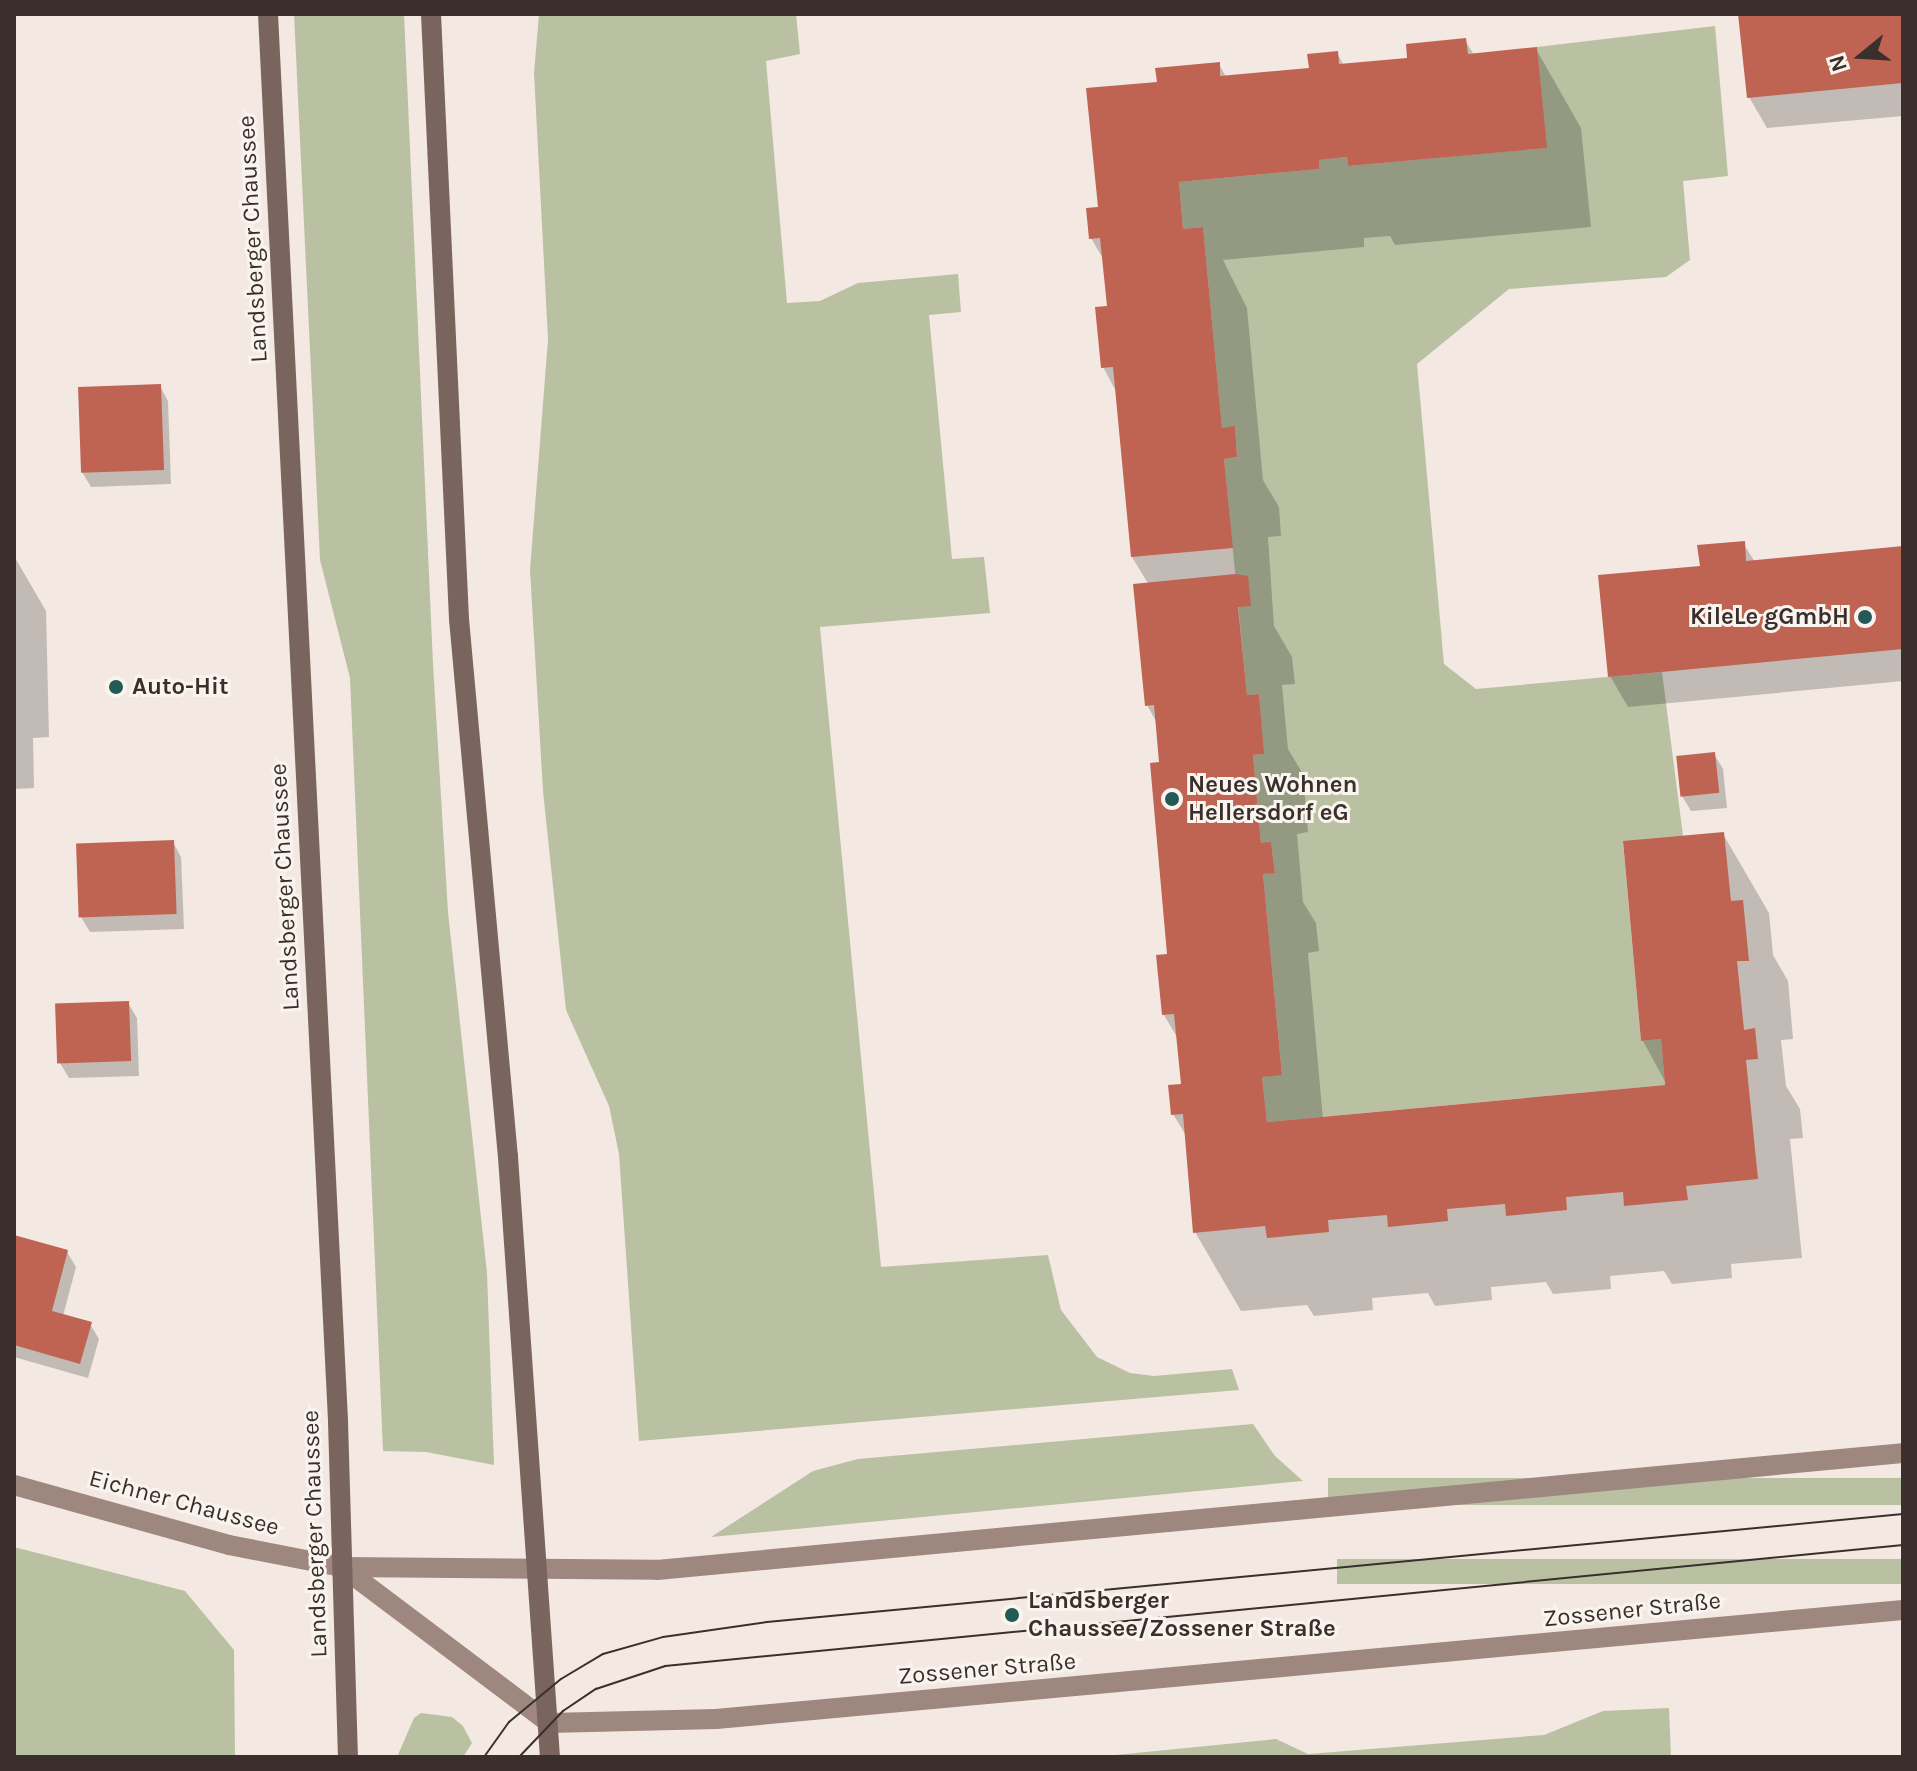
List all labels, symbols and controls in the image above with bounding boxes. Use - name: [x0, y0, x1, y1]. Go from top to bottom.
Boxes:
- north arrow: [1821, 16, 1901, 96]
- text: N: [1823, 52, 1853, 75]
- street label: Landsberger Chaussee: [232, 115, 274, 363]
- place label: KileLe gGmbH: [1690, 603, 1849, 631]
- marker: KileLe gGmbH: [1856, 608, 1874, 626]
- place label: Auto-Hit: [132, 673, 228, 701]
- marker: Auto-Hit: [107, 678, 125, 696]
- street label: Landsberger Chaussee: [264, 763, 306, 1011]
- place label: Neues Wohnen Hellersdorf eG: [1188, 771, 1357, 827]
- marker: Neues Wohnen Hellersdorf eG: [1163, 790, 1181, 808]
- street label: Landsberger Chaussee: [296, 1410, 334, 1658]
- street label: Eichner Chaussee: [86, 1464, 282, 1542]
- street label: Zossener Straße: [1542, 1586, 1722, 1634]
- place label: Landsberger Chaussee/Zossener Straße: [1028, 1587, 1336, 1643]
- marker: Landsberger Chaussee/Zossener Straße: [1003, 1606, 1021, 1624]
- street label: Zossener Straße: [897, 1647, 1077, 1691]

